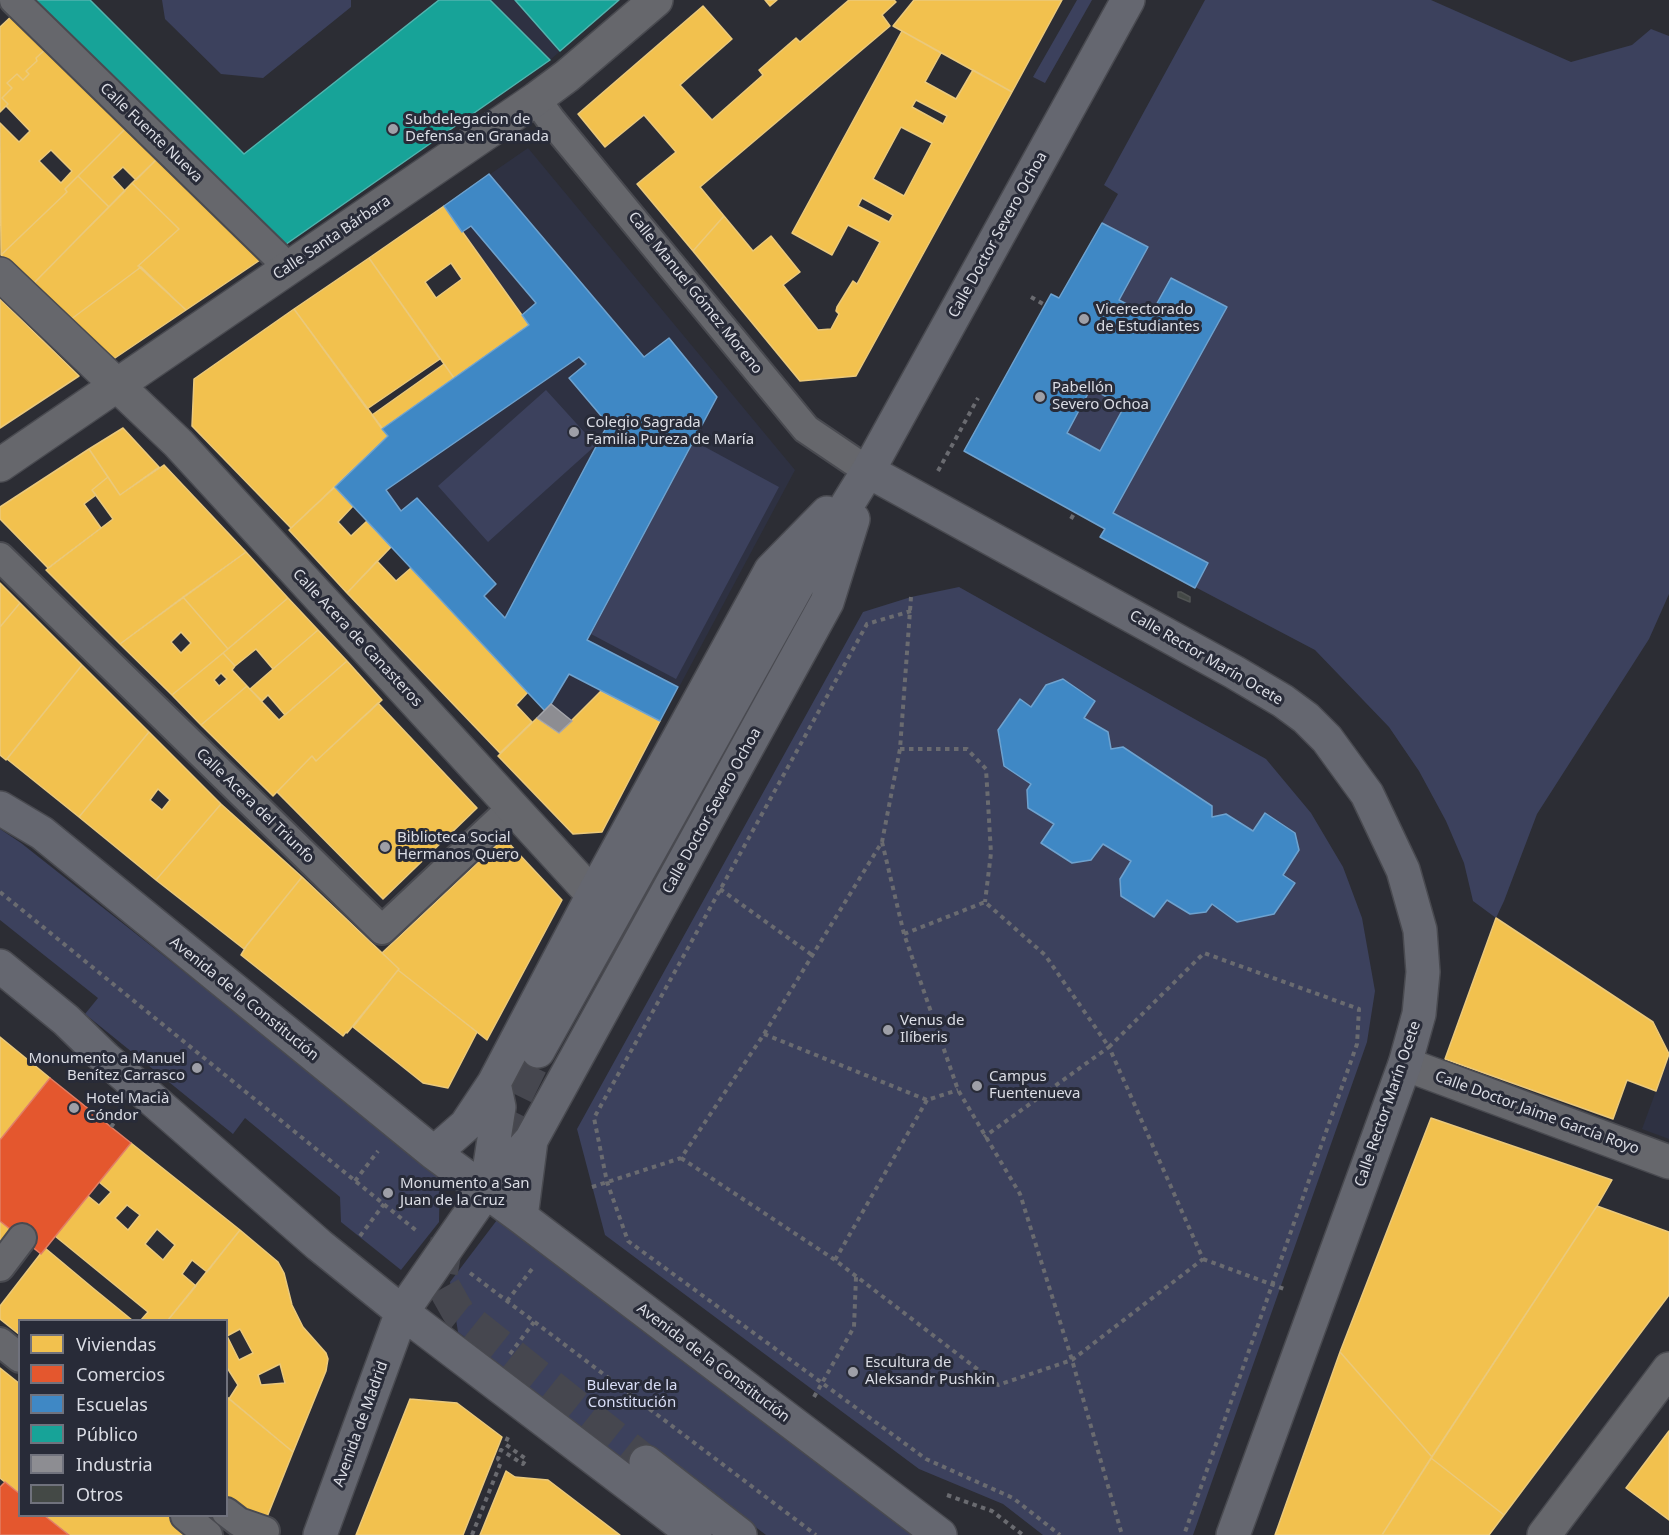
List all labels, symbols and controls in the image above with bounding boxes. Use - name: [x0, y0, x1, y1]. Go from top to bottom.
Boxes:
- street label: Calle Fuente Nueva: [96, 79, 206, 187]
- place label: Subdelegacion de Defensa en Granada: [405, 111, 549, 146]
- marker: Subdelegacion de Defensa en Granada: [386, 122, 400, 136]
- street label: Calle Doctor Severo Ochoa: [945, 149, 1051, 321]
- street label: Calle Santa Bárbara: [270, 192, 394, 284]
- street label: Calle Manuel Gómez Moreno: [624, 208, 766, 378]
- place label: Vicerectorado de Estudiantes: [1096, 301, 1200, 336]
- marker: Vicerectorado de Estudiantes: [1077, 312, 1091, 326]
- place label: Pabellón Severo Ochoa: [1052, 379, 1149, 414]
- marker: Pabellón Severo Ochoa: [1033, 390, 1047, 404]
- place label: Colegio Sagrada Familia Pureza de María: [586, 414, 754, 449]
- marker: Colegio Sagrada Familia Pureza de María: [567, 425, 581, 439]
- street label: Calle Acera de Canasteros: [288, 565, 426, 711]
- street label: Calle Rector Marín Ocete: [1126, 607, 1286, 709]
- street label: Calle Doctor Severo Ochoa: [659, 725, 765, 897]
- street label: Calle Acera del Triunfo: [192, 745, 318, 867]
- place label: Biblioteca Social Hermanos Quero: [397, 829, 519, 864]
- marker: Biblioteca Social Hermanos Quero: [378, 840, 392, 854]
- street label: Avenida de la Constitución: [166, 933, 322, 1065]
- place label: Venus de Ilíberis: [900, 1012, 964, 1047]
- street label: Calle Rector Marín Ocete: [1351, 1019, 1425, 1189]
- marker: Venus de Ilíberis: [881, 1023, 895, 1037]
- place label: Monumento a Manuel Benítez Carrasco: [28, 1050, 185, 1085]
- marker: Monumento a Manuel Benítez Carrasco: [190, 1061, 204, 1075]
- place label: Campus Fuentenueva: [989, 1068, 1080, 1103]
- street label: Calle Doctor Jaime García Royo: [1432, 1068, 1642, 1158]
- marker: Campus Fuentenueva: [970, 1079, 984, 1093]
- place label: Hotel Macià Cóndor: [86, 1090, 169, 1125]
- marker: Hotel Macià Cóndor: [67, 1101, 81, 1115]
- place label: Monumento a San Juan de la Cruz: [400, 1175, 530, 1210]
- marker: Monumento a San Juan de la Cruz: [381, 1186, 395, 1200]
- street label: Avenida de la Constitución: [633, 1300, 793, 1426]
- legend: [18, 1319, 228, 1517]
- text: Viviendas: [76, 1332, 156, 1356]
- place label: Escultura de Aleksandr Pushkin: [865, 1354, 995, 1389]
- street label: Avenida de Madrid: [330, 1359, 392, 1489]
- text: Comercios: [76, 1362, 165, 1386]
- marker: Escultura de Aleksandr Pushkin: [846, 1365, 860, 1379]
- park label: Bulevar de la Constitución: [586, 1377, 678, 1412]
- text: Escuelas: [76, 1392, 148, 1416]
- text: Público: [76, 1422, 138, 1446]
- text: Industria: [76, 1452, 153, 1476]
- text: Otros: [76, 1482, 123, 1506]

